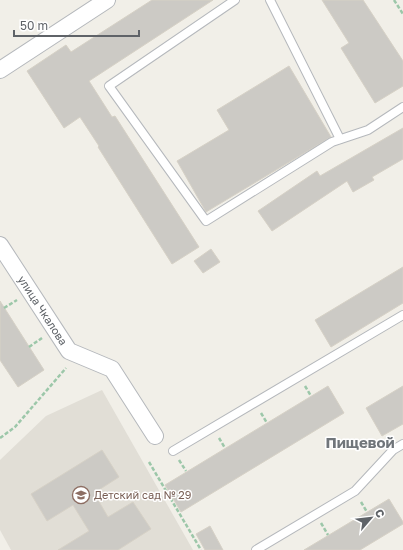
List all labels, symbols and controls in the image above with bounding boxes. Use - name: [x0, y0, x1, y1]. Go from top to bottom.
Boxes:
- scale bar: [14, 12, 139, 38]
- text: 50 m: [20, 18, 48, 33]
- street label: улица Чкалова: [16, 273, 70, 347]
- district label: Пищевой: [325, 433, 395, 451]
- school or university icon: Детский сад № 29: [71, 485, 91, 505]
- place label: Детский сад № 29: [94, 488, 191, 501]
- north arrow: [351, 498, 391, 538]
- text: С: [373, 507, 388, 520]

